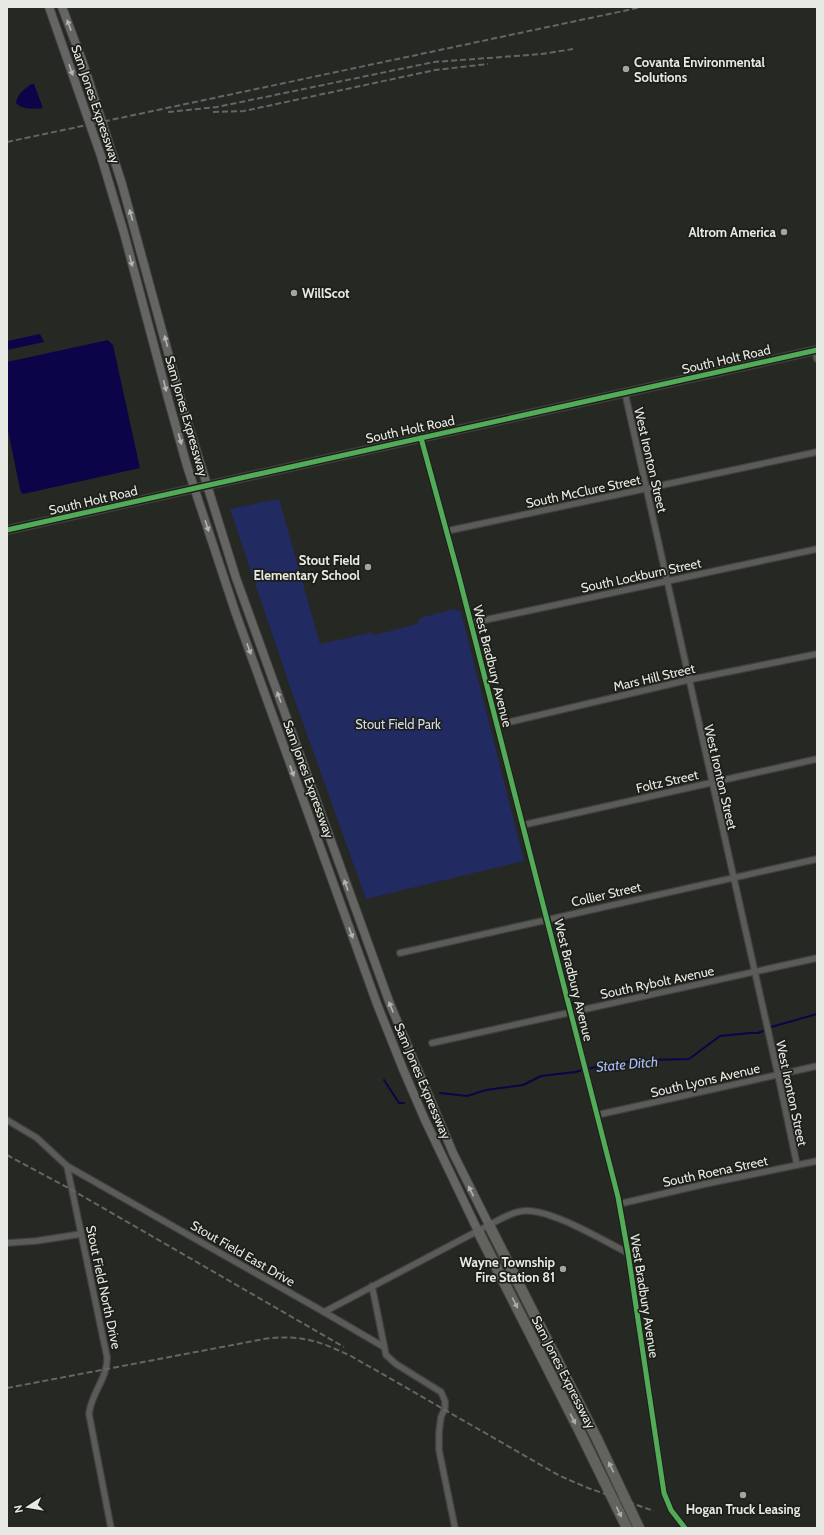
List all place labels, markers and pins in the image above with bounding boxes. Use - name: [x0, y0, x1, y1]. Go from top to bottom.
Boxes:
- place label: Covanta Environmental Solutions: [634, 54, 766, 85]
- marker: Covanta Environmental Solutions: [621, 64, 631, 74]
- place label: Altrom America: [688, 224, 777, 240]
- marker: Altrom America: [779, 227, 789, 237]
- place label: WillScot: [302, 285, 350, 301]
- marker: WillScot: [289, 288, 299, 298]
- place label: Stout Field Elementary School: [253, 552, 361, 583]
- marker: Stout Field Elementary School: [363, 562, 373, 572]
- place label: Wayne Township Fire Station 81: [460, 1254, 556, 1285]
- marker: Wayne Township Fire Station 81: [558, 1264, 568, 1274]
- marker: Hogan Truck Leasing: [738, 1490, 748, 1500]
- place label: Hogan Truck Leasing: [686, 1501, 801, 1517]

